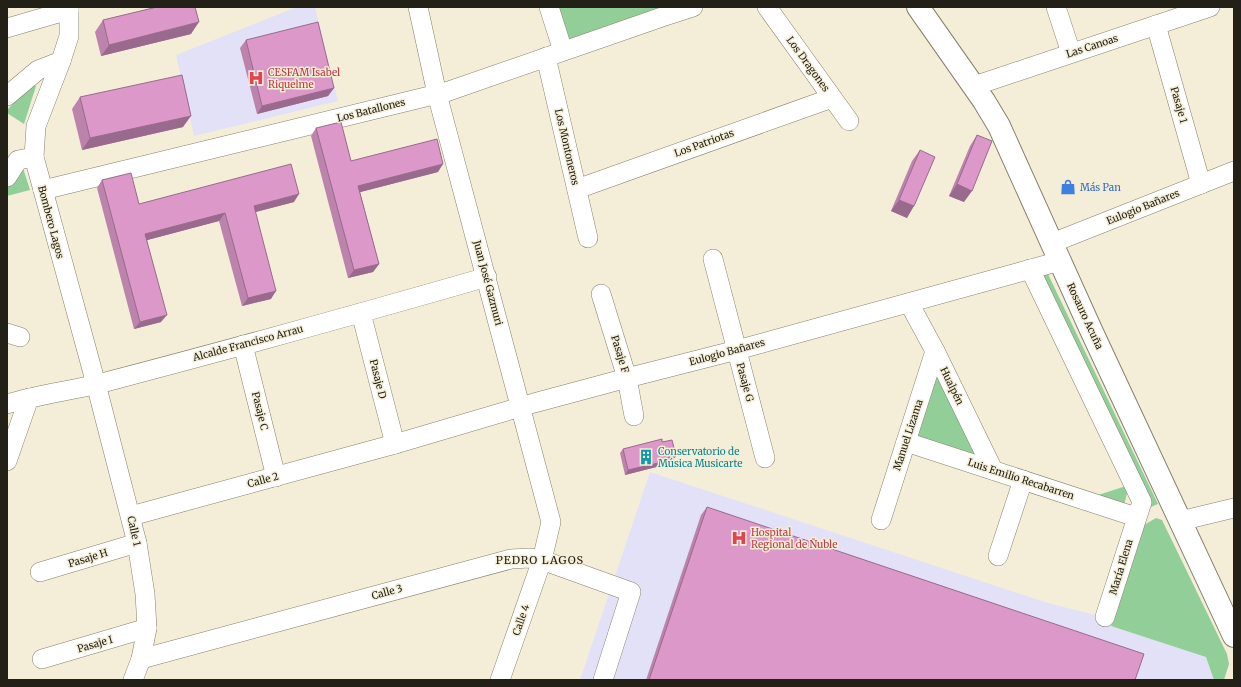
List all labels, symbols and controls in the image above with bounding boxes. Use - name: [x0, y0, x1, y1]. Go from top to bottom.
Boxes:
- street label: Las Canoas: [1064, 31, 1120, 61]
- street label: Los Dragones: [784, 34, 833, 94]
- place label: CESFAM Isabel Riquelme: [268, 66, 340, 91]
- hospital icon: CESFAM Isabel Riquelme: [247, 69, 265, 87]
- street label: Pasaje 1: [1168, 85, 1190, 125]
- street label: Los Batallones: [336, 95, 407, 125]
- street label: Los Montoneros: [552, 108, 582, 186]
- street label: Los Patriotas: [672, 126, 736, 160]
- shop icon: Más Pan: [1059, 178, 1077, 196]
- place label: Más Pan: [1080, 181, 1121, 194]
- street label: Bombero Lagos: [35, 184, 67, 260]
- street label: Eulogio Bañares: [1104, 186, 1182, 228]
- street label: Juan José Gazmuri: [470, 238, 506, 327]
- street label: Rosauro Acuña: [1064, 281, 1106, 352]
- street label: Alcalde Francisco Arrau: [190, 322, 305, 364]
- street label: Pasaje F: [608, 334, 632, 374]
- street label: Eulogio Bañares: [688, 336, 766, 368]
- street label: Pasaje D: [367, 358, 389, 401]
- street label: Pasaje G: [734, 361, 757, 404]
- street label: Hualpén: [937, 365, 967, 407]
- street label: Pasaje C: [249, 390, 271, 432]
- street label: Manuel Lizama: [890, 397, 926, 472]
- place label: Conservatorio de Música Musicarte: [658, 445, 742, 470]
- building icon: Conservatorio de Música Musicarte: [637, 448, 655, 466]
- street label: Luis Emilio Recabarren: [966, 456, 1076, 503]
- street label: Calle 2: [246, 470, 280, 490]
- street label: Calle 1: [124, 515, 144, 548]
- place label: Hospital Regional de Ñuble: [751, 526, 837, 551]
- hospital icon: Hospital Regional de Ñuble: [730, 529, 748, 547]
- street label: María Elena: [1106, 537, 1136, 596]
- street label: Pasaje H: [67, 546, 109, 570]
- district label: PEDRO LAGOS: [496, 553, 584, 567]
- street label: Calle 3: [370, 582, 404, 602]
- street label: Calle 4: [510, 603, 532, 637]
- street label: Pasaje I: [76, 633, 115, 655]

